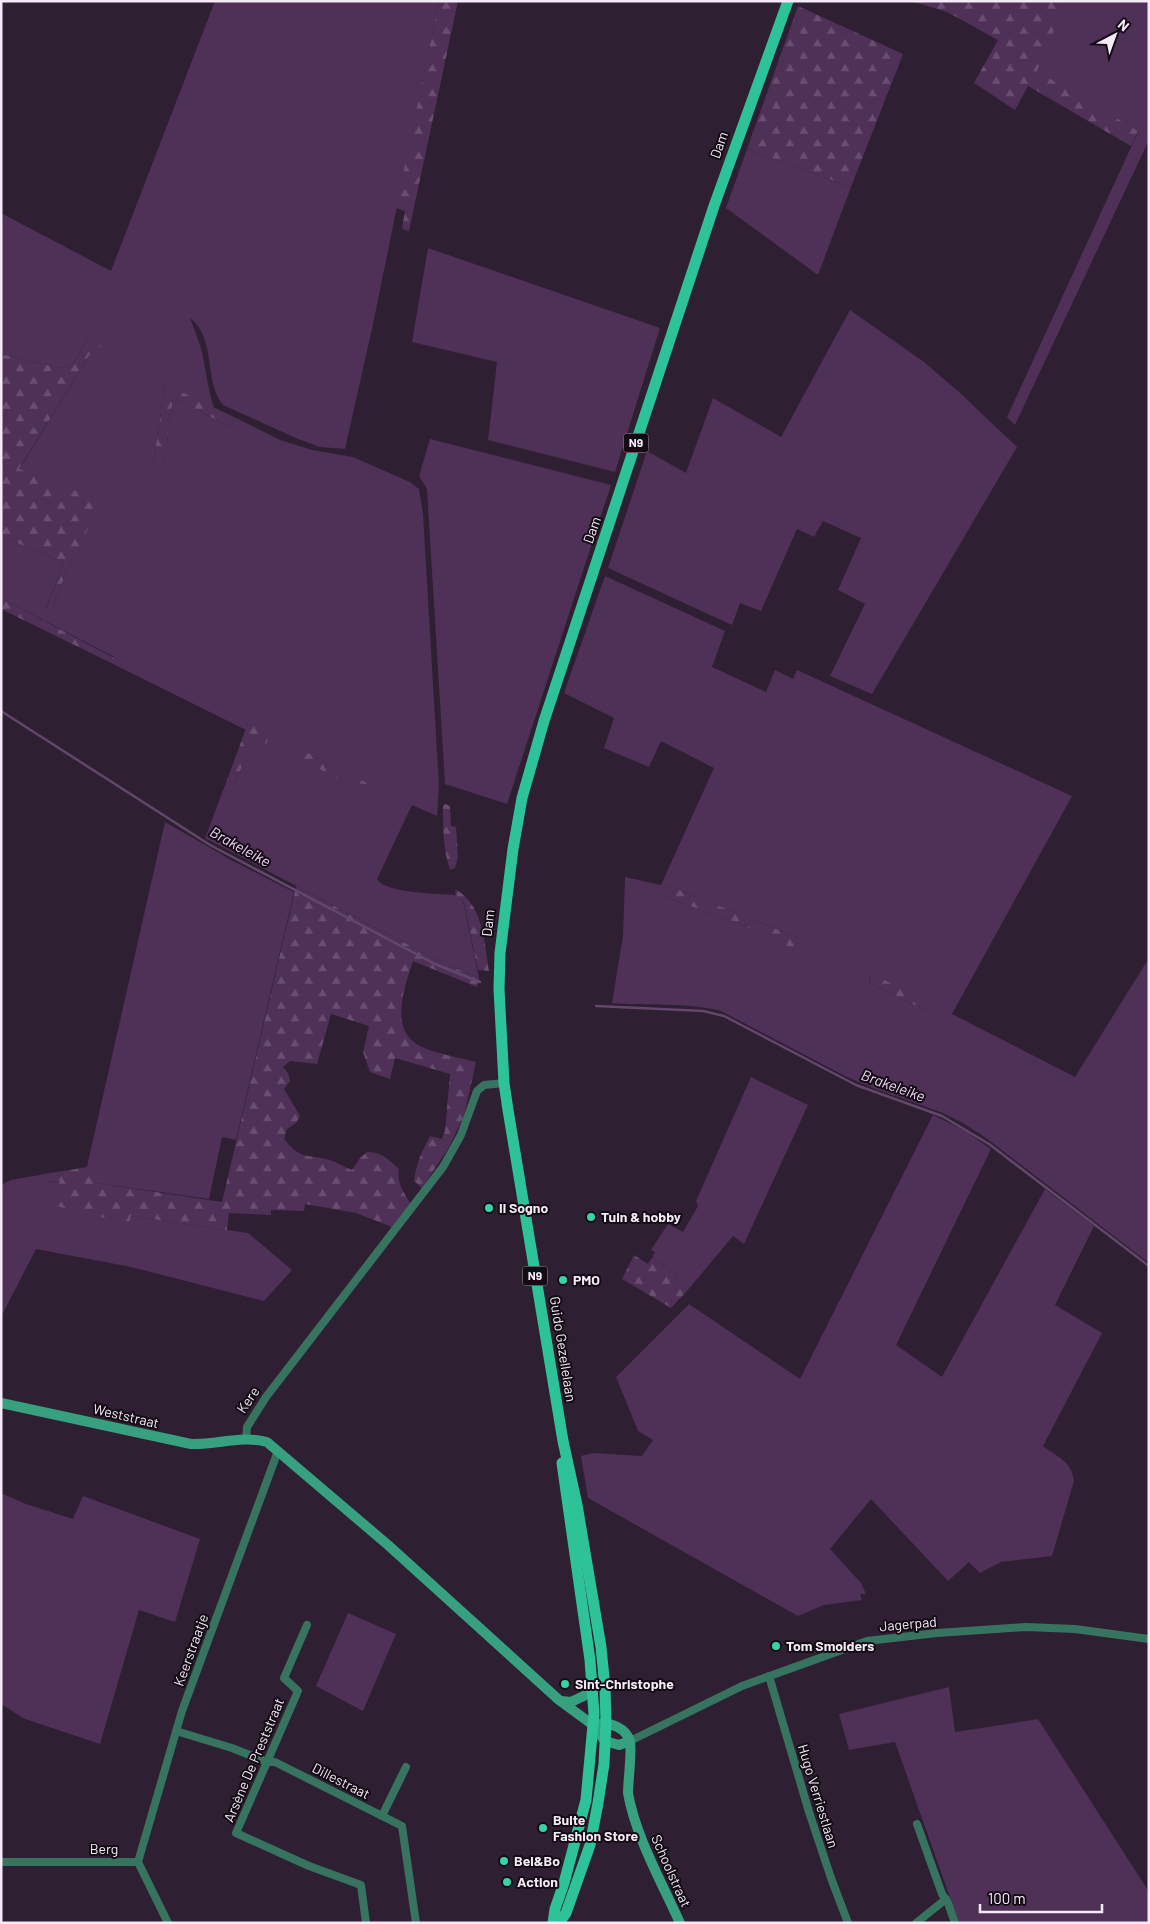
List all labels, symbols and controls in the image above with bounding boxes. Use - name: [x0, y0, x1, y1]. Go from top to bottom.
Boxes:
- north arrow: [1090, 10, 1140, 60]
- text: N: [1115, 15, 1133, 34]
- street label: Dam: [706, 129, 731, 161]
- road number: N9: [624, 433, 648, 452]
- street label: Dam: [579, 514, 604, 546]
- water label: Brakeleike: [207, 822, 274, 870]
- street label: Dam: [478, 908, 497, 937]
- water label: Brakeleike: [859, 1065, 928, 1105]
- place label: Il Sogno: [499, 1199, 548, 1216]
- marker: Il Sogno: [483, 1202, 495, 1214]
- place label: Tuin & hobby: [601, 1208, 681, 1225]
- marker: Tuin & hobby: [585, 1211, 597, 1223]
- road number: N9: [522, 1266, 548, 1285]
- place label: PMO: [573, 1271, 600, 1288]
- marker: PMO: [557, 1274, 569, 1286]
- street label: Guido Gezellelaan: [547, 1295, 580, 1403]
- street label: Kere: [233, 1383, 263, 1416]
- street label: Weststraat: [92, 1400, 161, 1431]
- street label: Keerstraatje: [170, 1611, 211, 1688]
- street label: Jagerpad: [878, 1613, 937, 1634]
- place label: Tom Smolders: [786, 1637, 874, 1654]
- marker: Tom Smolders: [770, 1640, 782, 1652]
- place label: Sint-Christophe: [575, 1675, 674, 1692]
- marker: Sint-Christophe: [559, 1678, 571, 1690]
- street label: Arsène De Preststraat: [220, 1695, 287, 1824]
- street label: Hugo Verriestlaan: [795, 1742, 842, 1850]
- street label: Dillestraat: [310, 1759, 373, 1802]
- place label: Bulte Fashion Store: [553, 1811, 639, 1844]
- marker: Bulte Fashion Store: [537, 1822, 549, 1834]
- street label: Schoolstraat: [648, 1832, 695, 1910]
- street label: Berg: [90, 1840, 118, 1857]
- place label: Bel&Bo: [514, 1852, 560, 1869]
- marker: Bel&Bo: [498, 1855, 510, 1867]
- place label: Action: [517, 1873, 558, 1890]
- marker: Action: [501, 1876, 513, 1888]
- scale bar: [980, 1882, 1102, 1914]
- text: 100 m: [988, 1889, 1026, 1907]

